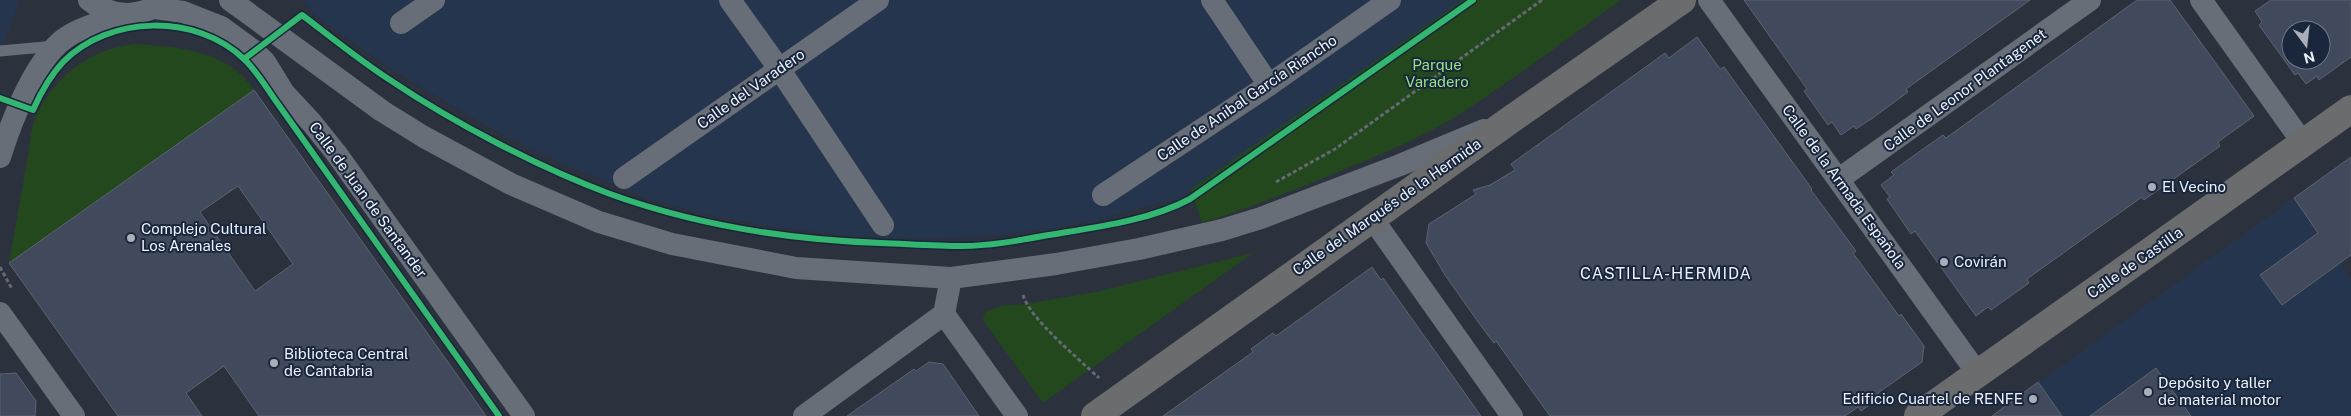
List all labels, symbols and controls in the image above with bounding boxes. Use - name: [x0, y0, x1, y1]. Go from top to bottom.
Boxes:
- north arrow: [2281, 20, 2331, 70]
- street label: Calle de Leonor Plantagenet: [1880, 25, 2049, 154]
- street label: Calle de Anibal García Riancho: [1154, 31, 1340, 164]
- street label: Calle del Varadero: [694, 45, 808, 132]
- text: N: [2302, 48, 2317, 67]
- park label: Parque Varadero: [1405, 56, 1469, 90]
- street label: Calle de la Armada Española: [1779, 101, 1910, 272]
- street label: Calle de Juan de Santander: [306, 118, 431, 281]
- street label: Calle del Marqués de la Hermida: [1289, 135, 1484, 278]
- place label: El Vecino: [2162, 178, 2226, 195]
- marker: El Vecino: [2146, 181, 2158, 193]
- place label: Complejo Cultural Los Arenales: [141, 220, 266, 254]
- street label: Calle de Castilla: [2084, 223, 2186, 302]
- marker: Complejo Cultural Los Arenales: [125, 232, 137, 244]
- place label: Covirán: [1954, 253, 2007, 270]
- marker: Covirán: [1938, 256, 1950, 268]
- district label: CASTILLA-HERMIDA: [1580, 264, 1752, 283]
- place label: Biblioteca Central de Cantabria: [284, 345, 409, 379]
- marker: Biblioteca Central de Cantabria: [268, 357, 280, 369]
- place label: Depósito y taller de material motor: [2158, 374, 2281, 408]
- marker: Depósito y taller de material motor: [2142, 386, 2154, 398]
- place label: Edificio Cuartel de RENFE: [1842, 390, 2023, 407]
- marker: Edificio Cuartel de RENFE: [2027, 393, 2039, 405]

